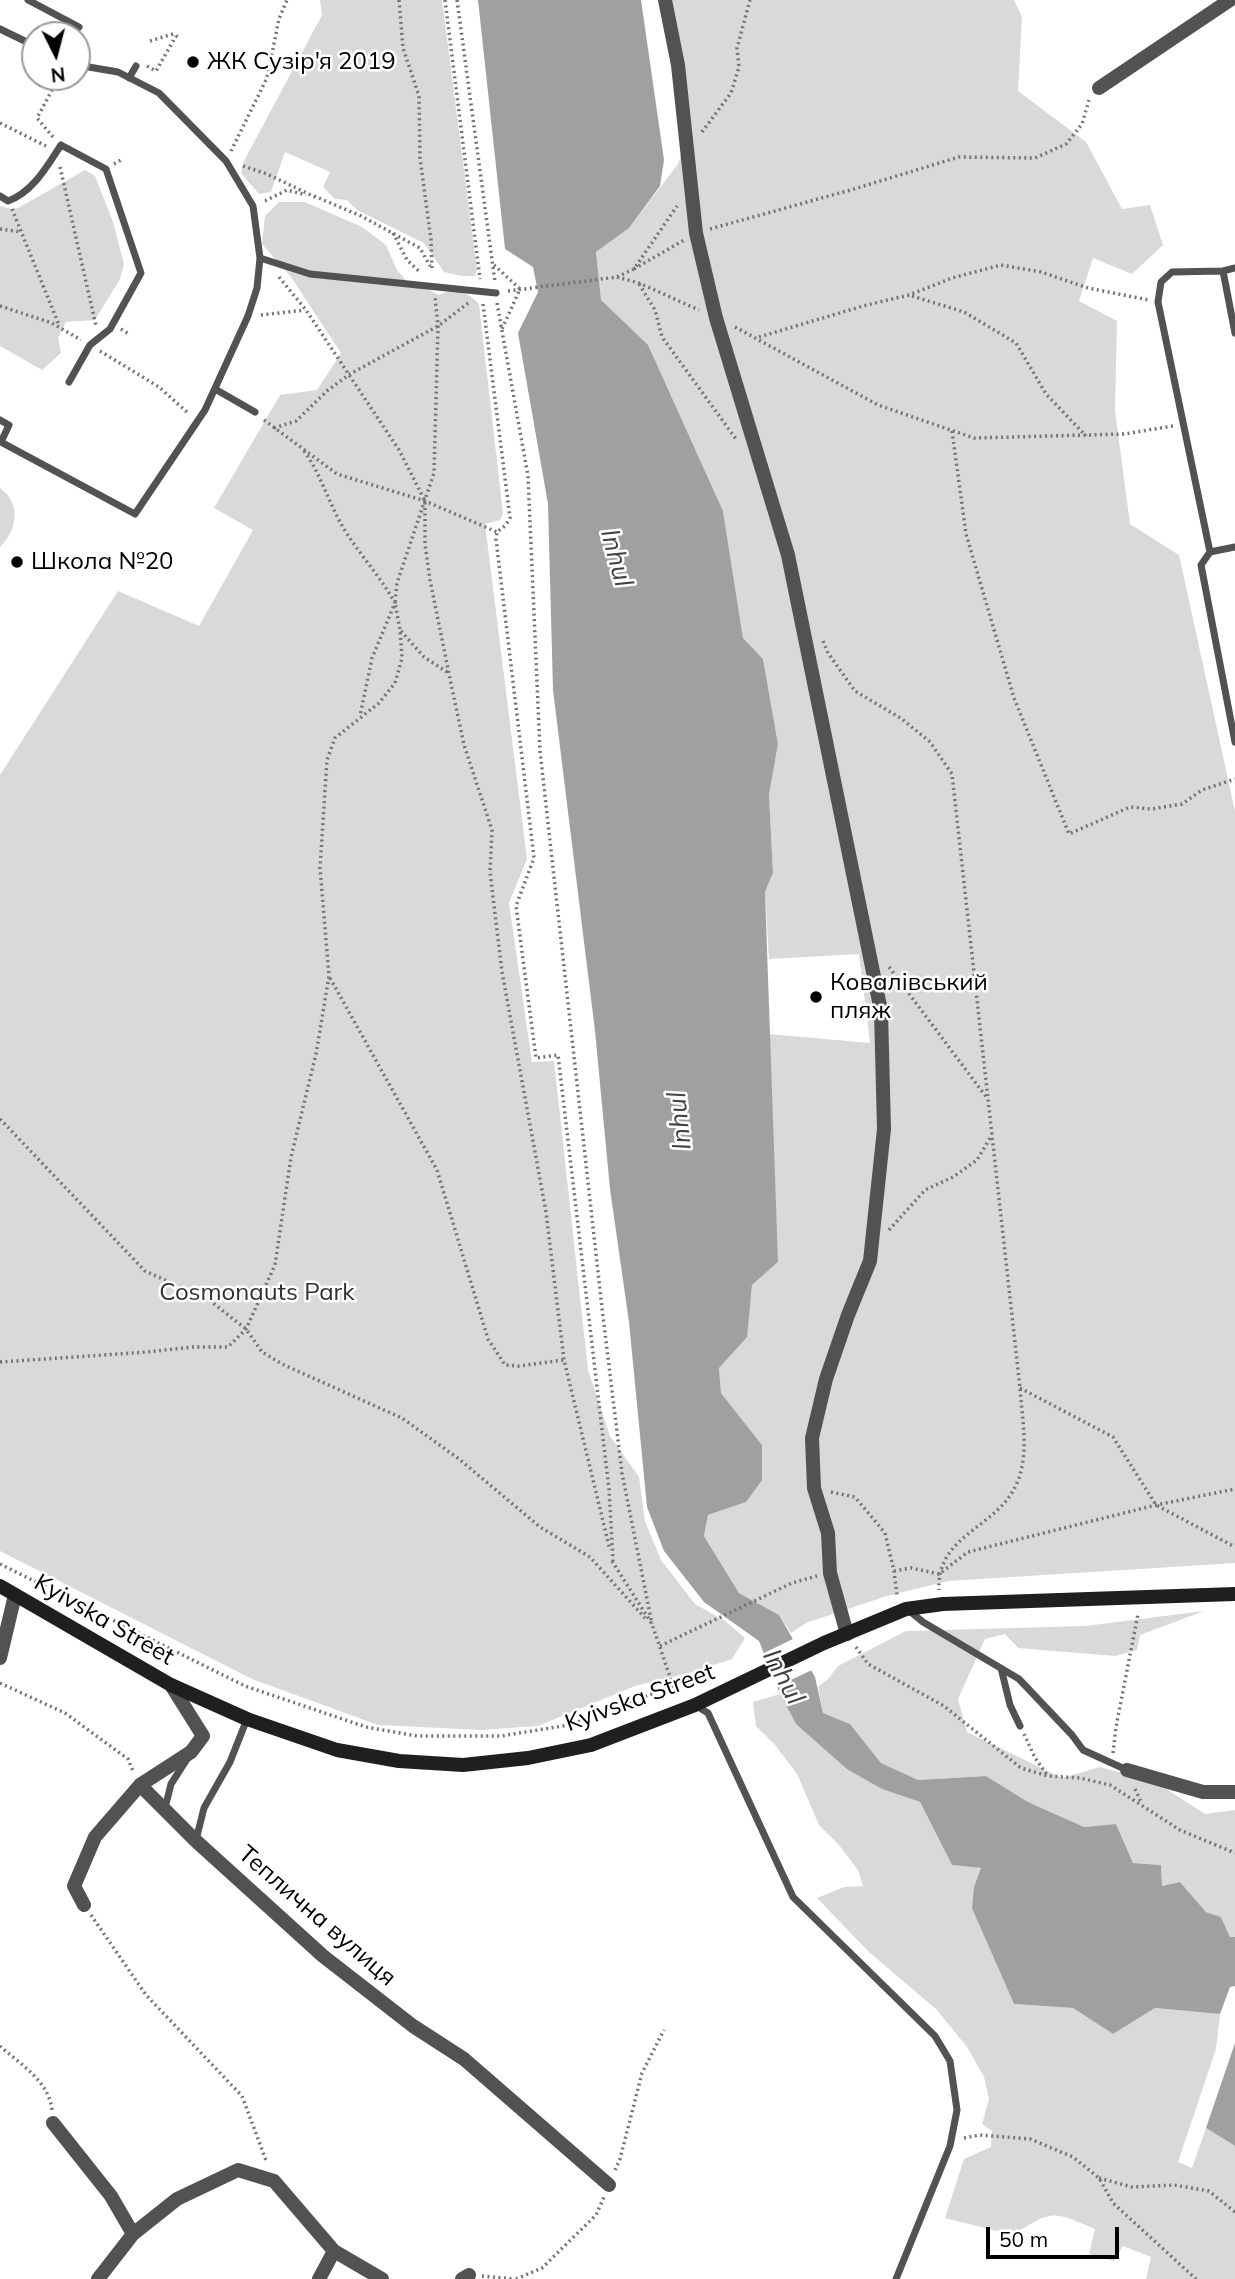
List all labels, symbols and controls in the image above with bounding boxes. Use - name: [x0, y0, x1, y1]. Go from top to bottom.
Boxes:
- north arrow: [21, 21, 91, 91]
- place label: ЖК Сузір'я 2019: [207, 48, 396, 76]
- marker: ЖК Сузір'я 2019: [185, 54, 201, 70]
- text: N: [50, 62, 66, 88]
- water label: Inhul: [593, 526, 639, 590]
- place label: Школа №20: [31, 548, 173, 576]
- marker: Школа №20: [9, 554, 25, 570]
- place label: Ковалівський пляж: [830, 969, 988, 1025]
- marker: Ковалівський пляж: [808, 989, 824, 1005]
- water label: Inhul: [661, 1090, 699, 1152]
- park label: Cosmonauts Park: [159, 1279, 355, 1307]
- street label: Kyivska Street: [29, 1568, 179, 1672]
- water label: Inhul: [756, 1644, 810, 1710]
- street label: Kyivska Street: [561, 1658, 719, 1738]
- street label: Теплична вулиця: [232, 1840, 402, 1992]
- scale bar: [990, 2212, 1123, 2256]
- text: 50 m: [999, 2226, 1048, 2252]

